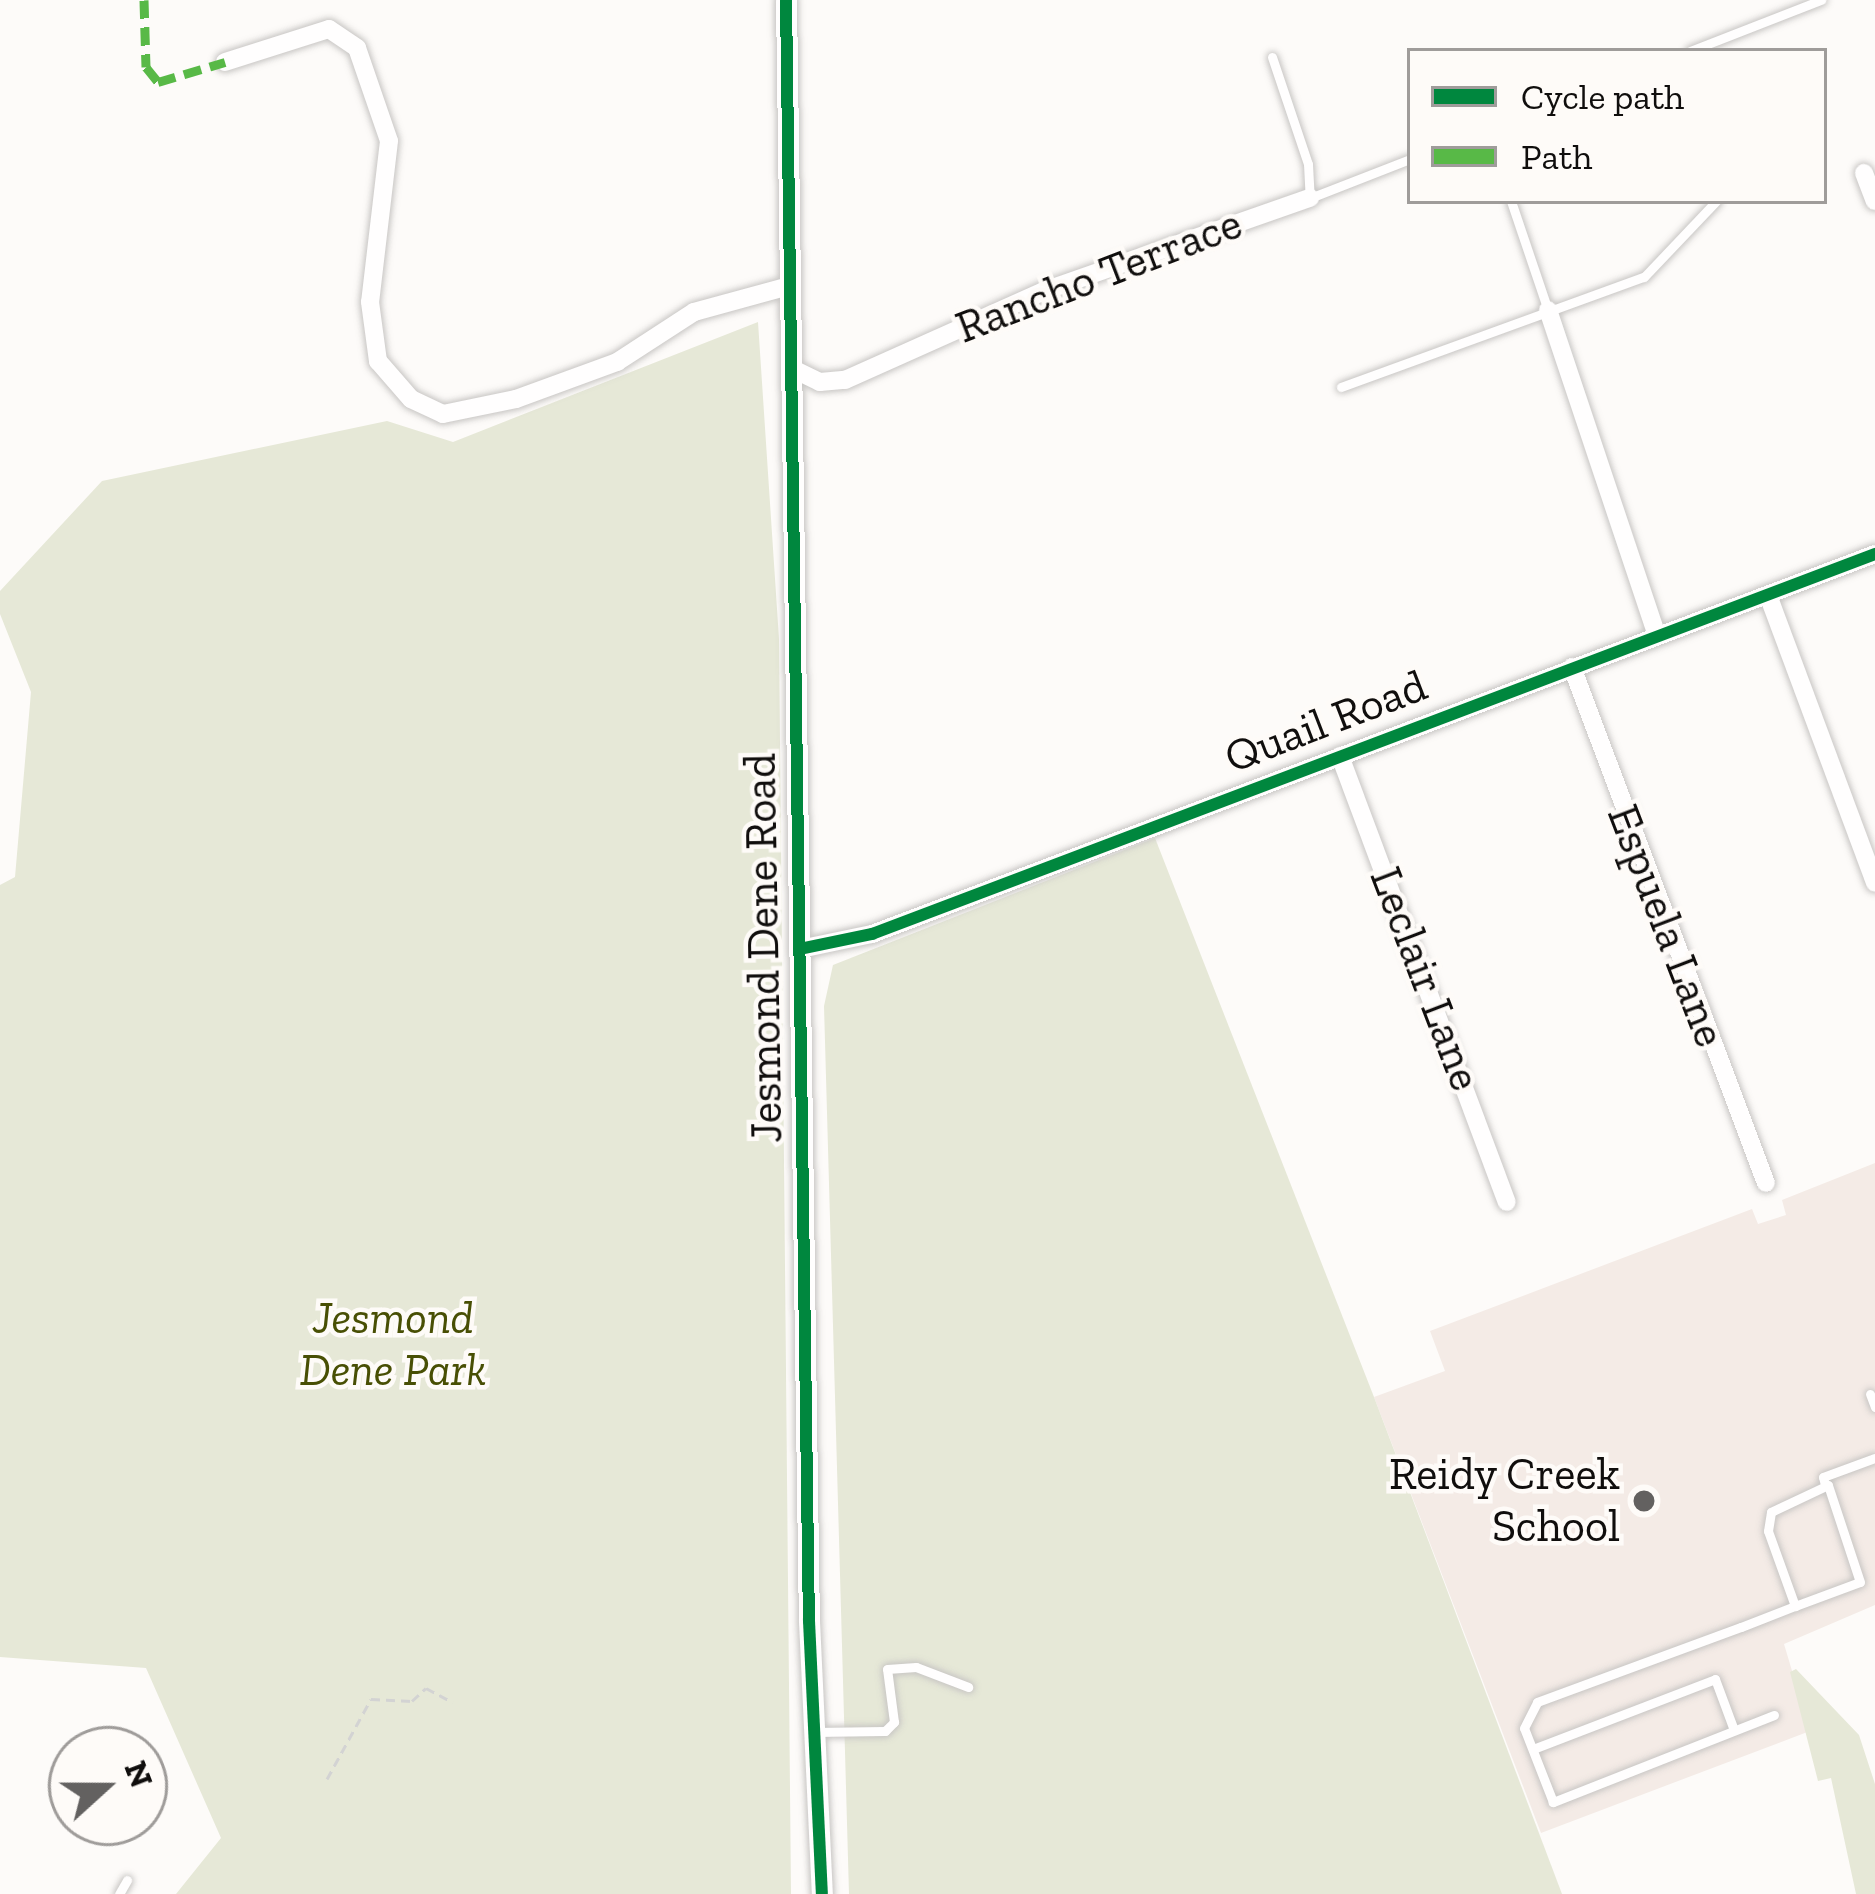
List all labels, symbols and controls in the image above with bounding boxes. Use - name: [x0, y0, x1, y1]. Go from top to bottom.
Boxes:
- legend: [1407, 48, 1827, 204]
- text: Cycle path: [1521, 75, 1684, 118]
- text: Path: [1521, 135, 1592, 178]
- street label: Rancho Terrace: [948, 197, 1250, 355]
- street label: Quail Road: [1218, 659, 1434, 785]
- street label: Jesmond Dene Road: [734, 753, 794, 1143]
- street label: Espuela Lane: [1595, 798, 1737, 1054]
- street label: Leclair Lane: [1358, 860, 1492, 1098]
- park label: Jesmond Dene Park: [300, 1292, 486, 1398]
- place label: Reidy Creek School: [1388, 1448, 1620, 1554]
- marker: Reidy Creek School: [1631, 1488, 1657, 1514]
- north arrow: [48, 1726, 168, 1846]
- text: N: [117, 1755, 162, 1793]

